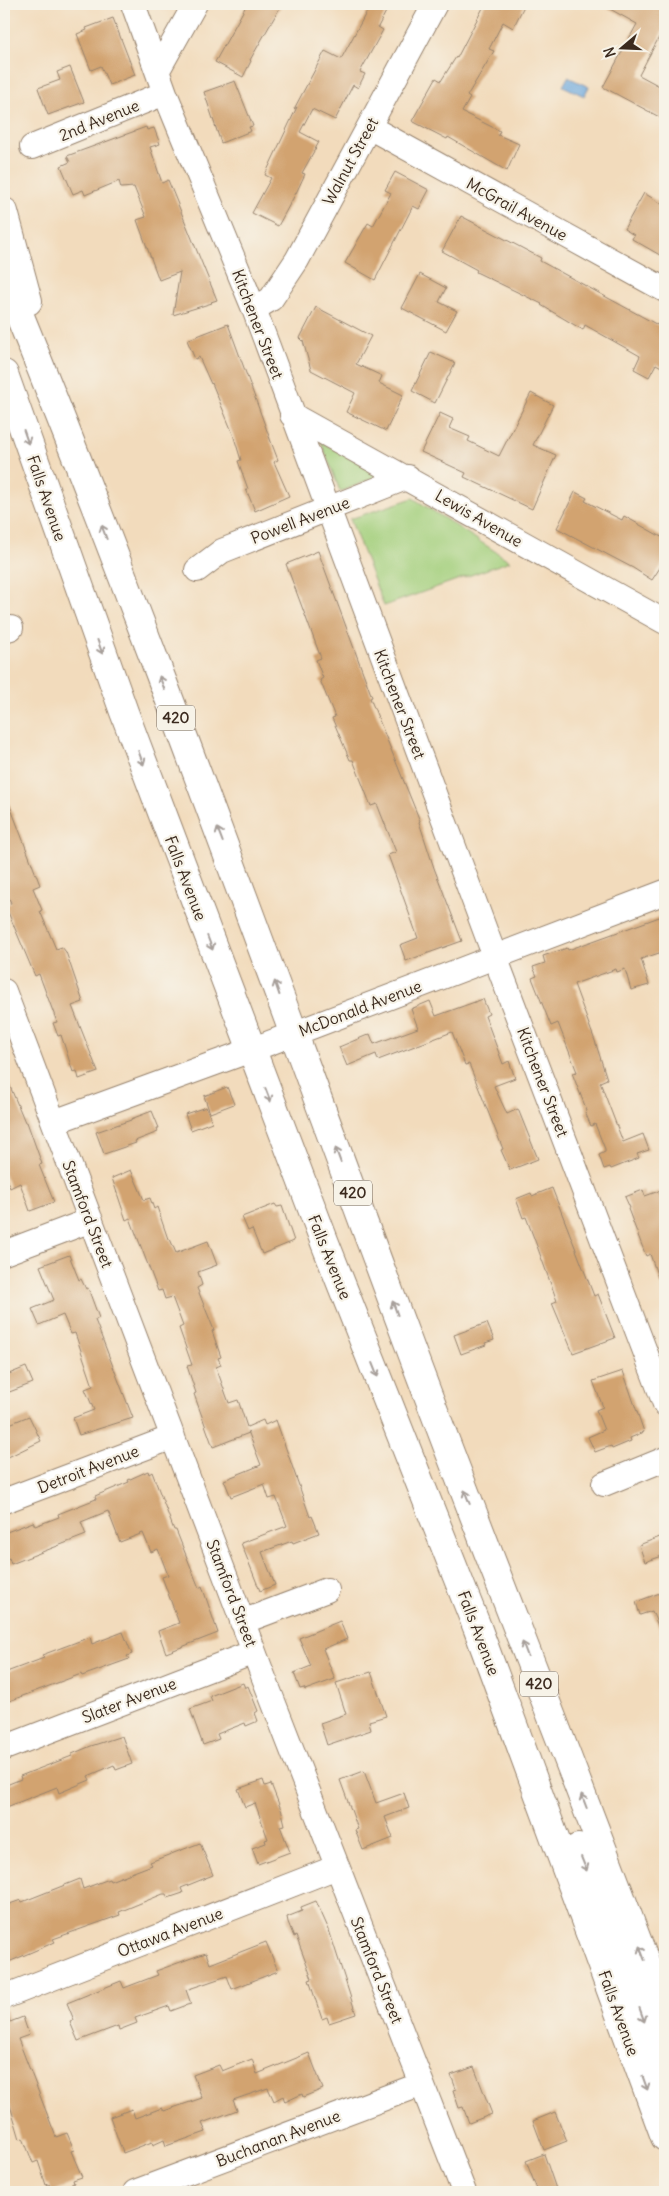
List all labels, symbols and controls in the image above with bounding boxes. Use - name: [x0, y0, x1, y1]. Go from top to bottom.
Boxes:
- north arrow: [596, 22, 646, 72]
- text: N: [600, 45, 620, 60]
- street label: 2nd Avenue: [56, 95, 142, 145]
- street label: Walnut Street: [318, 113, 383, 208]
- street label: McGrail Avenue: [463, 173, 571, 245]
- street label: Kitchener Street: [228, 266, 288, 382]
- one-way arrow: [22, 428, 31, 444]
- street label: Falls Avenue: [23, 453, 71, 543]
- street label: Lewis Avenue: [432, 485, 526, 551]
- street label: Powell Avenue: [248, 492, 352, 548]
- one-way arrow: [99, 524, 108, 540]
- one-way arrow: [96, 639, 105, 654]
- street label: Kitchener Street: [370, 646, 430, 762]
- one-way arrow: [157, 676, 166, 692]
- road number: 420: [157, 706, 195, 730]
- one-way arrow: [137, 750, 146, 765]
- one-way arrow: [215, 828, 224, 843]
- street label: Falls Avenue: [161, 833, 211, 923]
- one-way arrow: [206, 934, 215, 950]
- street label: McDonald Avenue: [296, 975, 424, 1041]
- one-way arrow: [272, 980, 281, 996]
- street label: Kitchener Street: [513, 1024, 573, 1140]
- one-way arrow: [264, 1087, 273, 1102]
- one-way arrow: [333, 1148, 342, 1163]
- street label: Stamford Street: [58, 1157, 118, 1271]
- road number: 420: [334, 1180, 372, 1206]
- street label: Falls Avenue: [304, 1212, 356, 1302]
- one-way arrow: [390, 1301, 399, 1316]
- one-way arrow: [371, 1362, 381, 1377]
- street label: Detroit Avenue: [34, 1440, 142, 1498]
- one-way arrow: [462, 1490, 471, 1506]
- street label: Stamford Street: [202, 1536, 262, 1650]
- street label: Falls Avenue: [454, 1588, 504, 1678]
- one-way arrow: [520, 1642, 530, 1657]
- road number: 420: [520, 1672, 558, 1696]
- street label: Slater Avenue: [79, 1673, 179, 1727]
- one-way arrow: [578, 1794, 588, 1809]
- one-way arrow: [580, 1856, 590, 1871]
- street label: Ottawa Avenue: [114, 1903, 226, 1961]
- street label: Stamford Street: [346, 1914, 408, 2027]
- one-way arrow: [637, 1946, 646, 1961]
- street label: Falls Avenue: [594, 1968, 644, 2058]
- one-way arrow: [638, 2007, 647, 2023]
- one-way arrow: [641, 2075, 650, 2090]
- street label: Buchanan Avenue: [213, 2105, 343, 2171]

